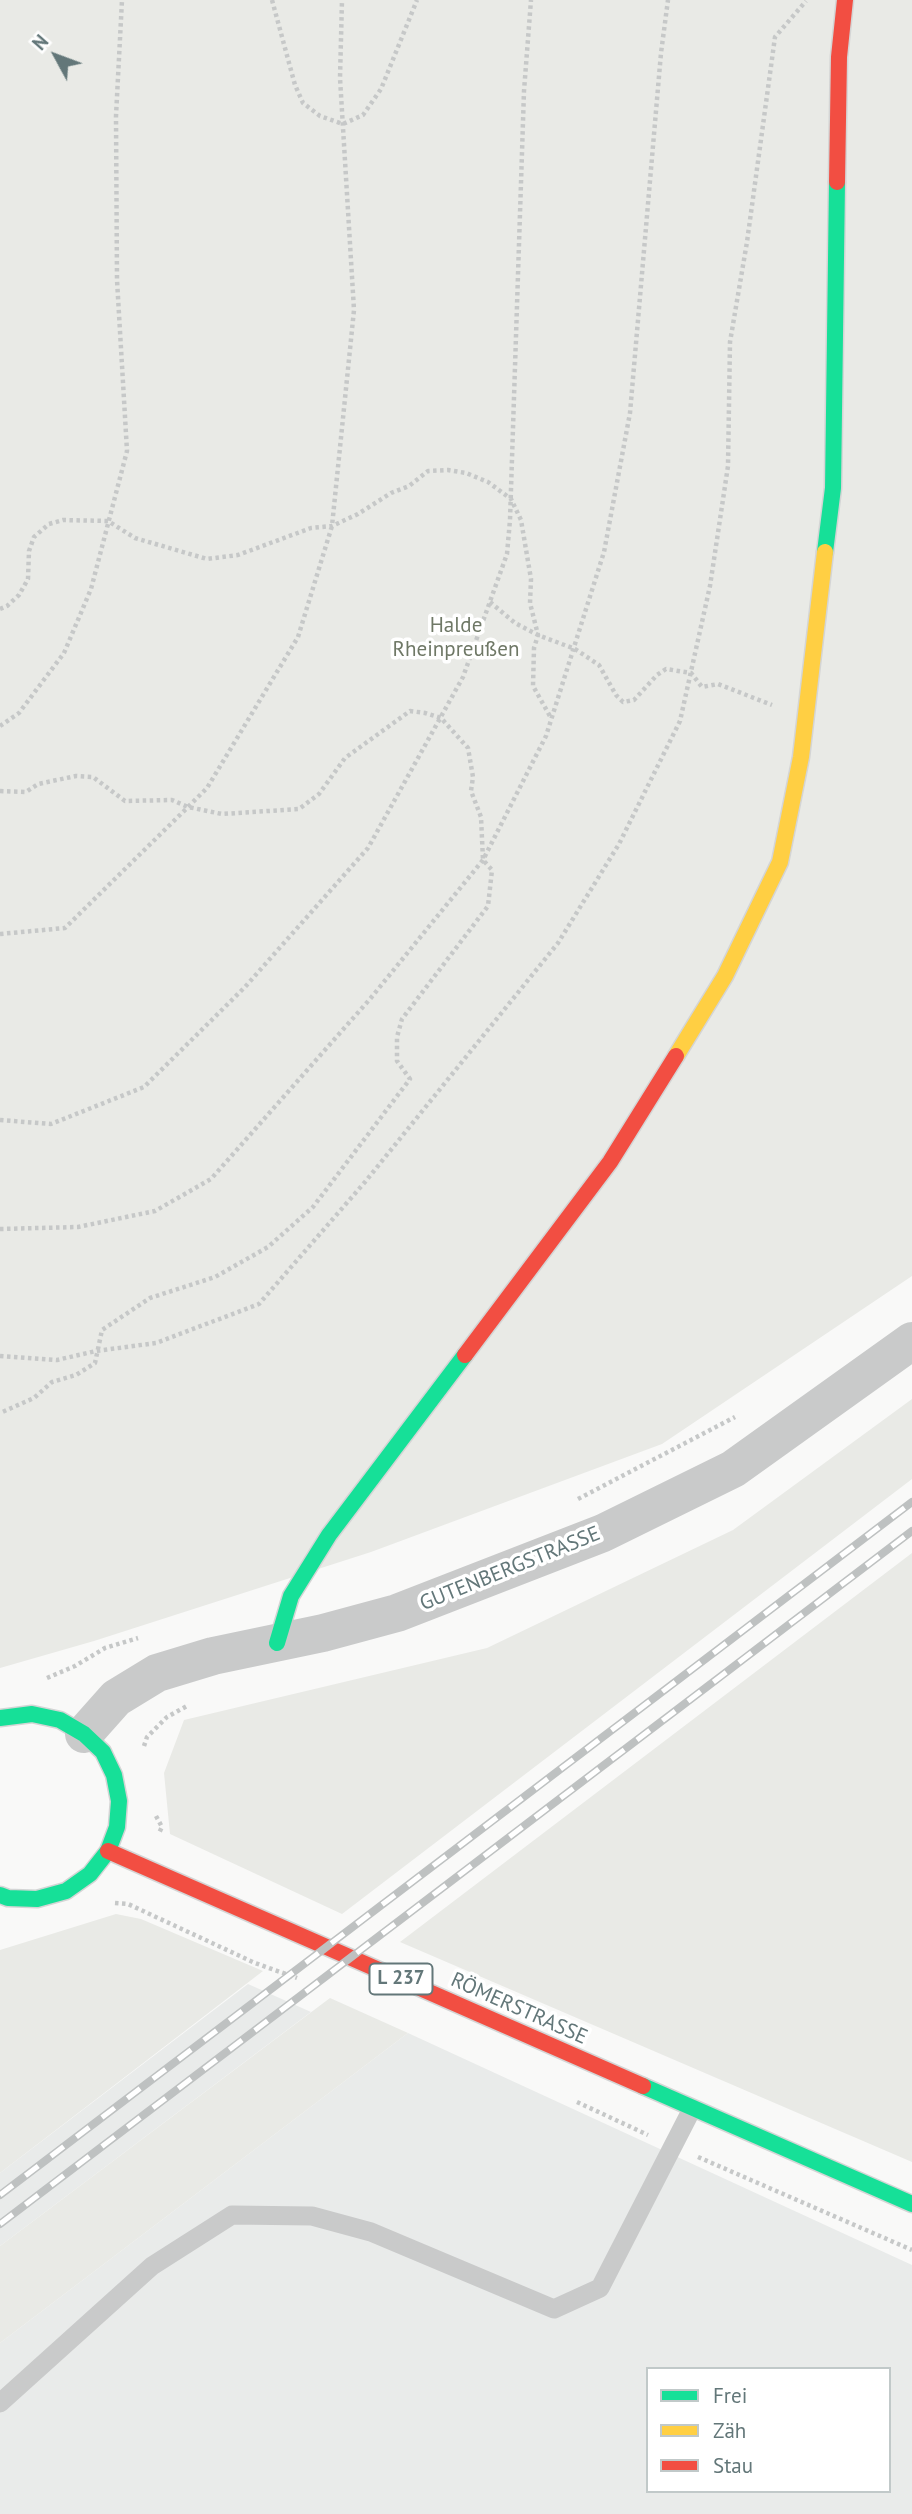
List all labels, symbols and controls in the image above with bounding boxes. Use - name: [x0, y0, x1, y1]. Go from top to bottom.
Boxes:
- north arrow: [21, 21, 91, 91]
- text: N: [27, 30, 53, 55]
- park label: Halde Rheinpreußen: [393, 613, 519, 663]
- street label: GUTENBERGSTRASSE: [416, 1521, 604, 1617]
- road number: L 237: [370, 1964, 432, 1994]
- street label: RÖMERSTRASSE: [447, 1968, 591, 2050]
- legend: [646, 2367, 891, 2493]
- text: Frei: [713, 2382, 747, 2409]
- text: Zäh: [713, 2417, 746, 2444]
- text: Stau: [713, 2452, 753, 2479]

